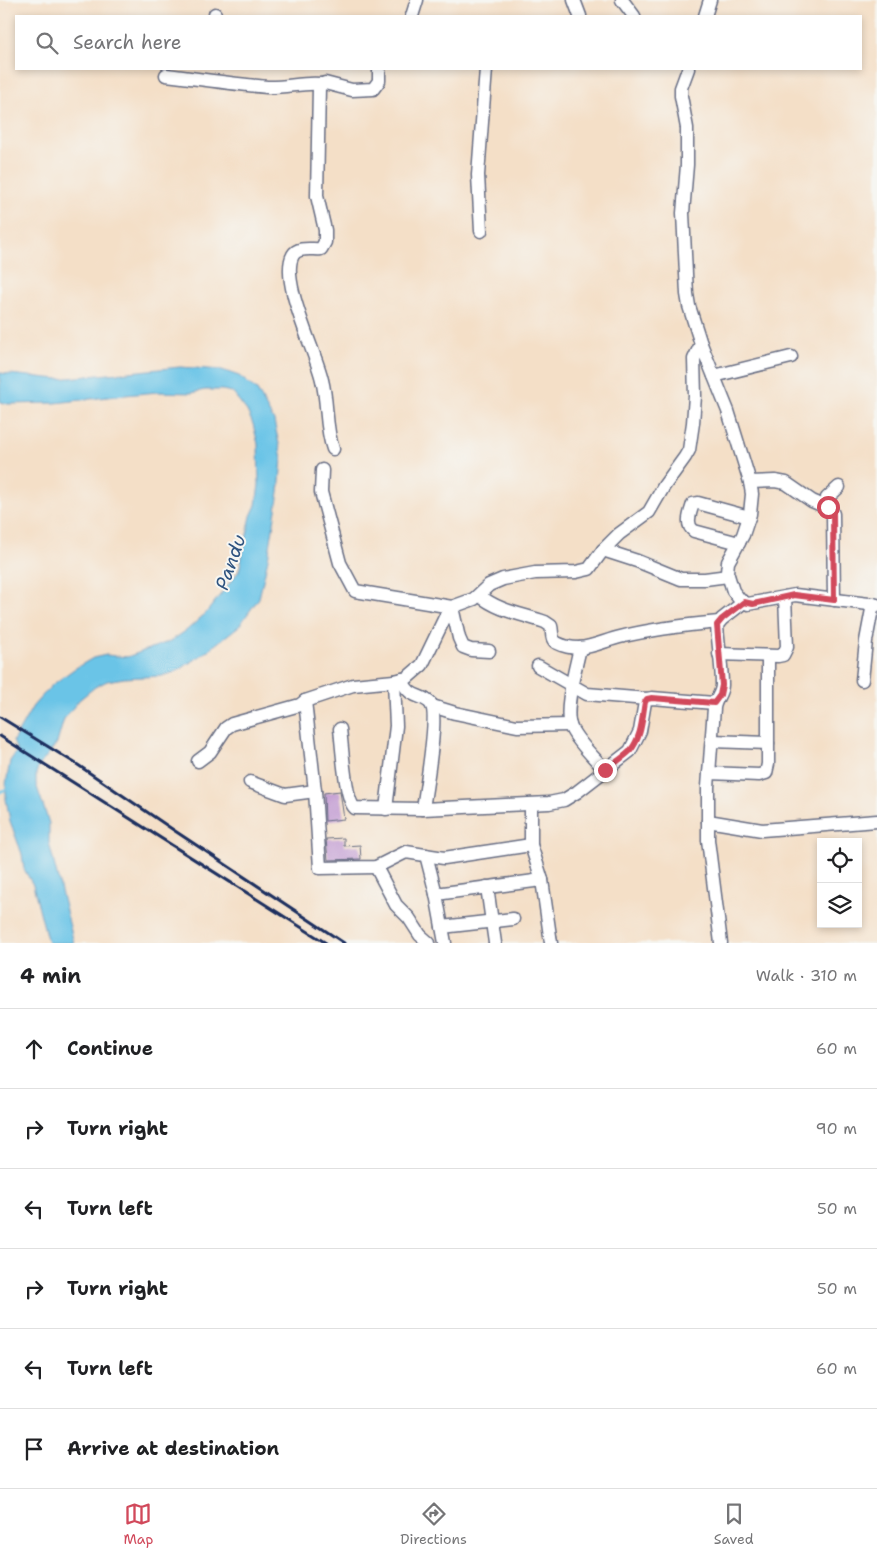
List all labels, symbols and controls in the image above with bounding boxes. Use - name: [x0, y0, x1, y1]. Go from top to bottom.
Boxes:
- search box: [15, 15, 862, 70]
- icon: search: [33, 29, 61, 57]
- text: Search here: [73, 30, 182, 55]
- route start: [817, 496, 840, 519]
- water label: Pandu: [209, 531, 252, 593]
- route end: [594, 759, 617, 782]
- map controls: [817, 838, 862, 928]
- button: locate: [817, 838, 862, 883]
- button: layers: [817, 883, 862, 928]
- text: 4 min: [20, 962, 81, 990]
- text: Walk · 310 m: [756, 965, 857, 986]
- icon: ahead: [20, 1035, 48, 1063]
- text: Continue: [67, 1036, 153, 1061]
- text: 60 m: [816, 1038, 857, 1059]
- icon: right: [20, 1115, 48, 1143]
- text: Turn right: [67, 1116, 168, 1141]
- text: 90 m: [816, 1118, 857, 1139]
- icon: left: [20, 1195, 48, 1223]
- text: Turn left: [67, 1196, 153, 1221]
- text: 50 m: [817, 1198, 857, 1219]
- icon: right: [20, 1275, 48, 1303]
- text: Turn right: [67, 1276, 168, 1301]
- text: 50 m: [817, 1278, 857, 1299]
- icon: left: [20, 1355, 48, 1383]
- text: Turn left: [67, 1356, 153, 1381]
- text: 60 m: [816, 1358, 857, 1379]
- icon: arrive: [20, 1435, 48, 1463]
- text: Arrive at destination: [67, 1436, 279, 1461]
- tab: Map: [123, 1500, 153, 1548]
- tab: Directions: [400, 1500, 467, 1548]
- tab: Saved: [714, 1500, 754, 1548]

